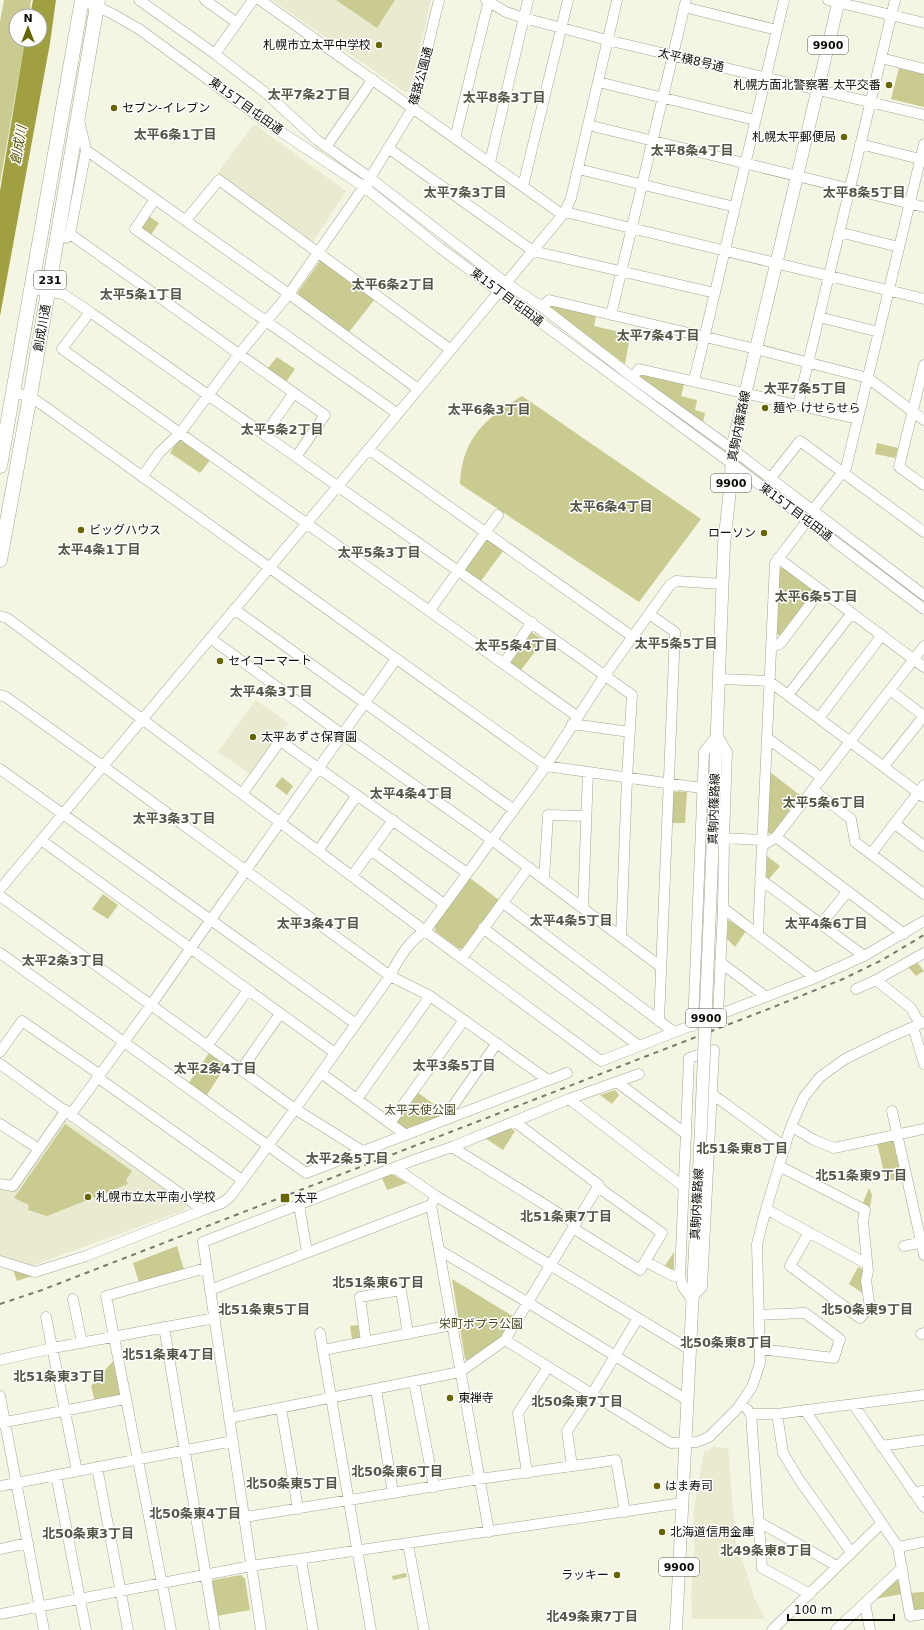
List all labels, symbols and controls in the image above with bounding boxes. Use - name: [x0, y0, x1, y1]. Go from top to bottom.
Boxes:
- north arrow: [8, 8, 48, 48]
- text: N: [23, 12, 33, 25]
- road number: 9900: [808, 36, 848, 54]
- place label: 札幌市立太平中学校: [263, 38, 371, 52]
- marker: 札幌市立太平中学校: [374, 40, 384, 50]
- street label: 篠路公園通: [406, 45, 436, 107]
- street label: 太平横8号通: [656, 46, 726, 74]
- street label: 東15丁目屯田通: [207, 75, 285, 137]
- place label: 札幌方面北警察署 太平交番: [733, 78, 881, 92]
- marker: 札幌方面北警察署 太平交番: [884, 80, 894, 90]
- district label: 太平7条2丁目: [267, 87, 351, 102]
- district label: 太平8条3丁目: [462, 90, 546, 105]
- place label: セブン-イレブン: [122, 101, 210, 115]
- marker: セブン-イレブン: [109, 103, 119, 113]
- water label: 創成川: [8, 123, 30, 166]
- district label: 太平6条1丁目: [133, 127, 217, 142]
- place label: 札幌太平郵便局: [752, 130, 836, 144]
- marker: 札幌太平郵便局: [839, 132, 849, 142]
- district label: 太平8条4丁目: [650, 143, 734, 158]
- district label: 太平7条3丁目: [423, 185, 507, 200]
- district label: 太平8条5丁目: [822, 185, 906, 200]
- street label: 東15丁目屯田通: [468, 265, 546, 329]
- road number: 231: [34, 271, 66, 289]
- district label: 太平6条2丁目: [351, 277, 435, 292]
- district label: 太平5条1丁目: [99, 287, 183, 302]
- street label: 創成川通: [31, 303, 53, 353]
- district label: 太平7条4丁目: [616, 328, 700, 343]
- district label: 太平7条5丁目: [763, 381, 847, 396]
- street label: 真駒内篠路線: [725, 389, 753, 463]
- place label: 麺や けせらせら: [773, 401, 861, 415]
- district label: 太平6条3丁目: [447, 402, 531, 417]
- marker: 麺や けせらせら: [760, 403, 770, 413]
- district label: 太平5条2丁目: [240, 422, 324, 437]
- road number: 9900: [711, 474, 751, 492]
- street label: 東15丁目屯田通: [757, 480, 835, 544]
- district label: 太平6条4丁目: [569, 499, 653, 514]
- place label: ビッグハウス: [89, 523, 161, 537]
- marker: ビッグハウス: [76, 525, 86, 535]
- place label: ローソン: [708, 526, 756, 540]
- marker: ローソン: [759, 528, 769, 538]
- district label: 太平4条1丁目: [57, 542, 141, 557]
- district label: 太平5条3丁目: [337, 545, 421, 560]
- district label: 太平6条5丁目: [774, 589, 858, 604]
- district label: 太平5条5丁目: [634, 636, 718, 651]
- district label: 太平5条4丁目: [474, 638, 558, 653]
- place label: セイコーマート: [228, 654, 312, 668]
- marker: セイコーマート: [215, 656, 225, 666]
- district label: 太平4条3丁目: [229, 684, 313, 699]
- place label: 太平あずさ保育園: [261, 730, 357, 744]
- marker: 太平あずさ保育園: [248, 732, 258, 742]
- street label: 真駒内篠路線: [706, 773, 722, 845]
- district label: 太平4条4丁目: [369, 786, 453, 801]
- district label: 太平5条6丁目: [782, 795, 866, 810]
- district label: 太平3条3丁目: [132, 811, 216, 826]
- district label: 太平4条5丁目: [529, 913, 613, 928]
- district label: 太平3条4丁目: [276, 916, 360, 931]
- district label: 太平4条6丁目: [784, 916, 868, 931]
- district label: 太平2条3丁目: [21, 953, 105, 968]
- road number: 9900: [686, 1009, 726, 1027]
- district label: 太平3条5丁目: [412, 1058, 496, 1073]
- district label: 太平2条4丁目: [173, 1061, 257, 1076]
- park label: 太平天使公園: [384, 1103, 456, 1117]
- district label: 北51条東8丁目: [696, 1141, 788, 1156]
- district label: 太平2条5丁目: [305, 1151, 389, 1166]
- street label: 真駒内篠路線: [688, 1168, 706, 1240]
- district label: 北51条東9丁目: [815, 1168, 907, 1183]
- place label: 札幌市立太平南小学校: [96, 1190, 216, 1204]
- place label: 太平: [294, 1191, 318, 1205]
- marker: 札幌市立太平南小学校: [83, 1192, 93, 1202]
- marker: 太平: [279, 1192, 291, 1204]
- district label: 北51条東7丁目: [520, 1209, 612, 1224]
- district label: 北51条東6丁目: [332, 1275, 424, 1290]
- district label: 北51条東5丁目: [218, 1302, 310, 1317]
- district label: 北50条東9丁目: [821, 1302, 913, 1317]
- park label: 栄町ポプラ公園: [439, 1317, 523, 1331]
- district label: 北50条東8丁目: [680, 1335, 772, 1350]
- district label: 北51条東4丁目: [122, 1347, 214, 1362]
- district label: 北51条東3丁目: [13, 1369, 105, 1384]
- place label: 東禅寺: [458, 1391, 494, 1405]
- marker: 東禅寺: [445, 1393, 455, 1403]
- district label: 北50条東7丁目: [531, 1394, 623, 1409]
- district label: 北50条東6丁目: [351, 1464, 443, 1479]
- district label: 北50条東5丁目: [246, 1476, 338, 1491]
- place label: はま寿司: [665, 1479, 713, 1493]
- marker: はま寿司: [652, 1481, 662, 1491]
- district label: 北50条東4丁目: [149, 1506, 241, 1521]
- place label: 北海道信用金庫: [670, 1525, 754, 1539]
- district label: 北50条東3丁目: [42, 1526, 134, 1541]
- marker: 北海道信用金庫: [657, 1527, 667, 1537]
- district label: 北49条東8丁目: [720, 1543, 812, 1558]
- road number: 9900: [659, 1558, 699, 1576]
- place label: ラッキー: [561, 1568, 609, 1582]
- marker: ラッキー: [612, 1570, 622, 1580]
- scale bar: [788, 1596, 894, 1622]
- text: 100 m: [794, 1603, 832, 1617]
- district label: 北49条東7丁目: [546, 1609, 638, 1624]

